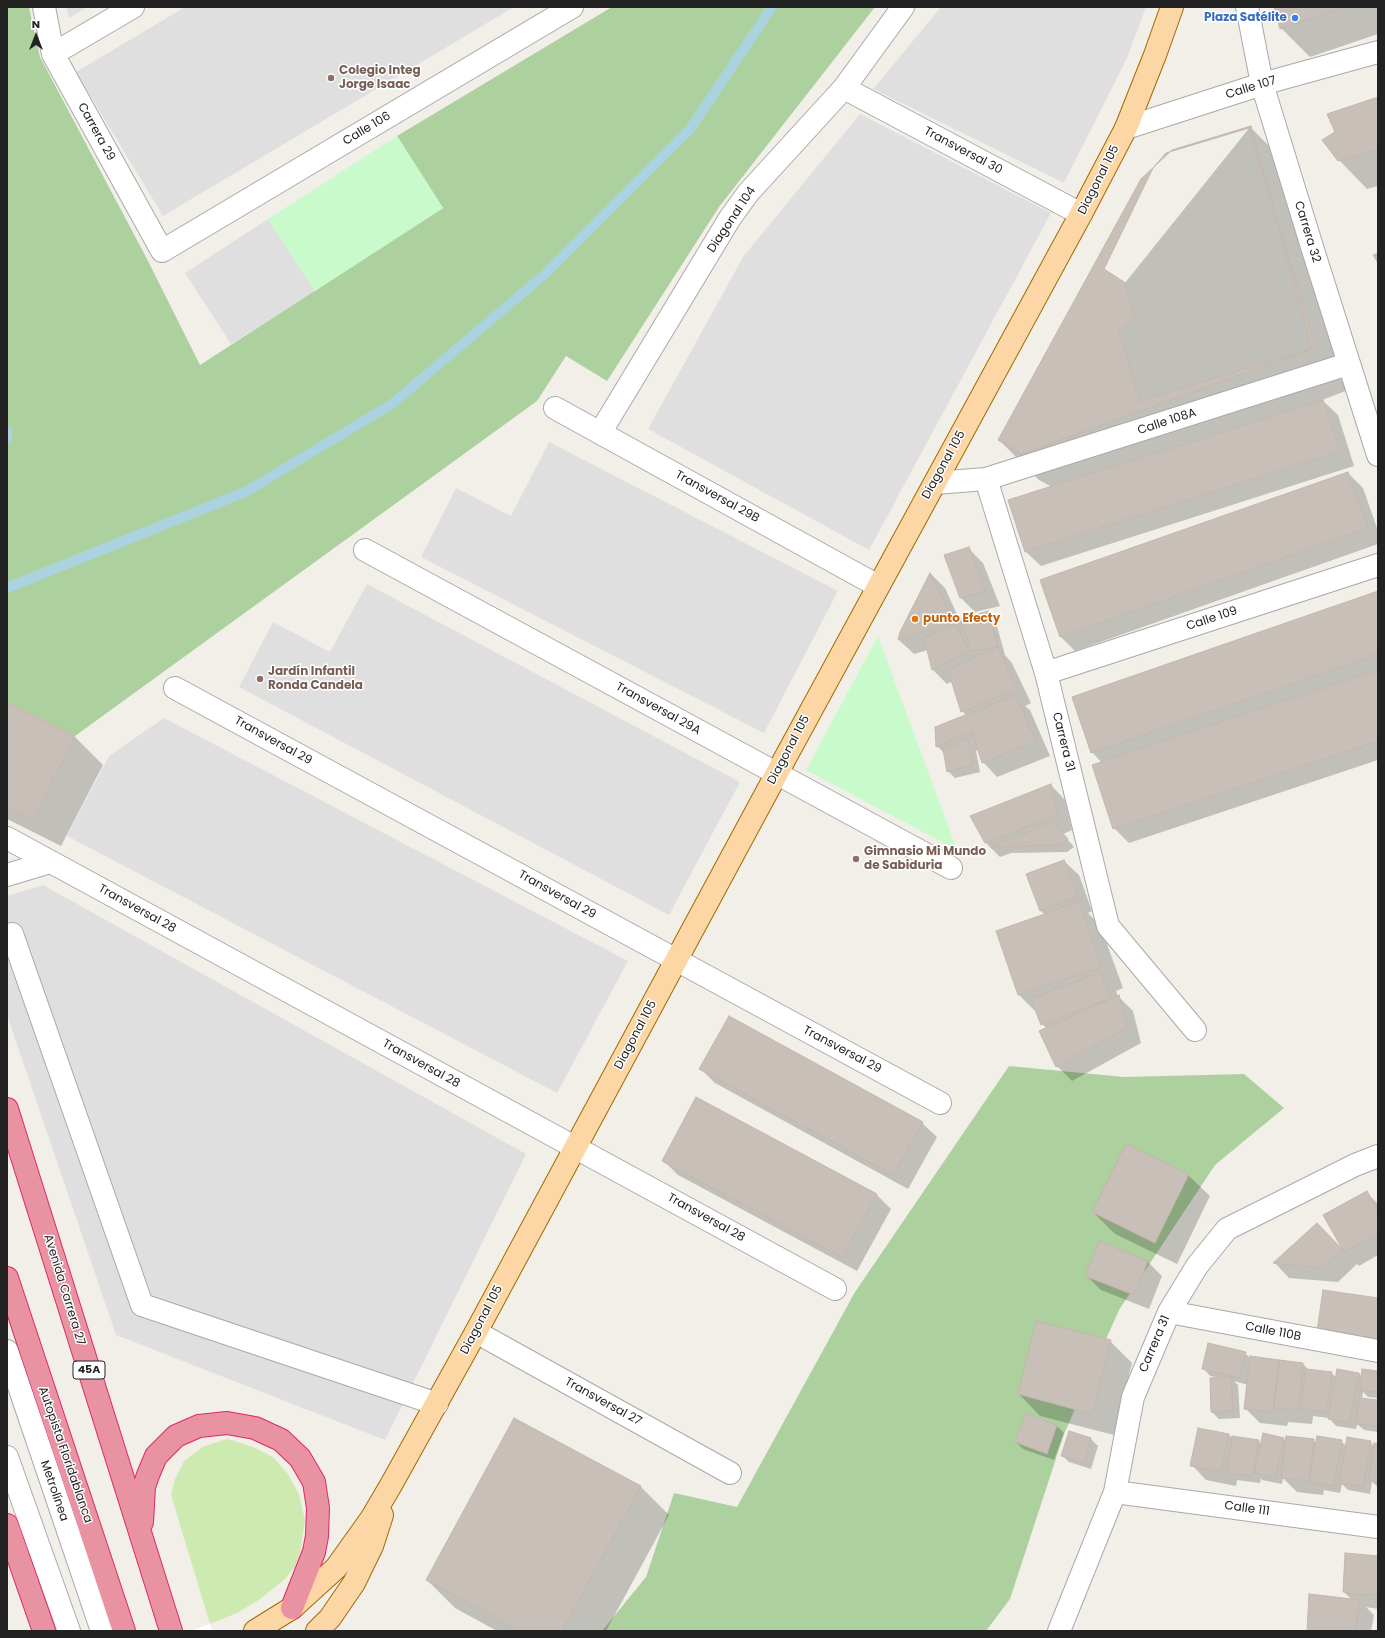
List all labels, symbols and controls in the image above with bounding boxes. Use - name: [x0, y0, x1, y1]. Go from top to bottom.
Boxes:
- place label: Plaza Satélite: [1204, 11, 1287, 25]
- marker: Plaza Satélite: [1290, 13, 1300, 23]
- north arrow: [16, 16, 56, 56]
- text: N: [32, 16, 40, 32]
- place label: Colegio Integ Jorge Isaac: [339, 64, 421, 92]
- marker: Colegio Integ Jorge Isaac: [326, 73, 336, 83]
- street label: Calle 107: [1224, 74, 1278, 102]
- street label: Carrera 29: [74, 101, 118, 163]
- street label: Calle 106: [341, 109, 393, 149]
- street label: Transversal 30: [921, 124, 1005, 178]
- street label: Diagonal 105: [1075, 143, 1123, 217]
- street label: Diagonal 104: [705, 184, 759, 256]
- street label: Carrera 32: [1291, 200, 1323, 264]
- street label: Calle 108A: [1136, 406, 1198, 438]
- street label: Diagonal 105: [919, 428, 969, 502]
- street label: Transversal 29B: [672, 468, 762, 526]
- street label: Calle 109: [1185, 604, 1239, 634]
- place label: punto Efecty: [923, 612, 1000, 626]
- marker: punto Efecty: [910, 614, 920, 624]
- place label: Jardín Infantil Ronda Candela: [268, 665, 363, 693]
- marker: Jardín Infantil Ronda Candela: [255, 674, 265, 684]
- street label: Transversal 29A: [613, 680, 703, 738]
- street label: Carrera 31: [1049, 711, 1077, 773]
- street label: Diagonal 105: [765, 713, 813, 787]
- street label: Transversal 29: [232, 714, 314, 768]
- place label: Gimnasio Mi Mundo de Sabiduria: [864, 845, 986, 873]
- marker: Gimnasio Mi Mundo de Sabiduria: [851, 854, 861, 864]
- street label: Transversal 29: [516, 868, 598, 922]
- street label: Transversal 28: [96, 882, 178, 936]
- street label: Diagonal 105: [612, 998, 660, 1072]
- street label: Transversal 29: [800, 1023, 884, 1077]
- street label: Transversal 28: [380, 1037, 462, 1091]
- street label: Transversal 28: [665, 1191, 747, 1245]
- street label: Avenida Carrera 27: [40, 1233, 88, 1347]
- street label: Diagonal 105: [458, 1283, 506, 1357]
- street label: Carrera 31: [1137, 1313, 1173, 1375]
- street label: Calle 110B: [1244, 1320, 1302, 1344]
- road number: 45A: [73, 1361, 105, 1379]
- street label: Transversal 27: [562, 1375, 644, 1429]
- street label: Autopista Floridablanca: [35, 1385, 95, 1525]
- street label: Metrolínea: [37, 1459, 71, 1523]
- street label: Calle 111: [1223, 1499, 1271, 1519]

